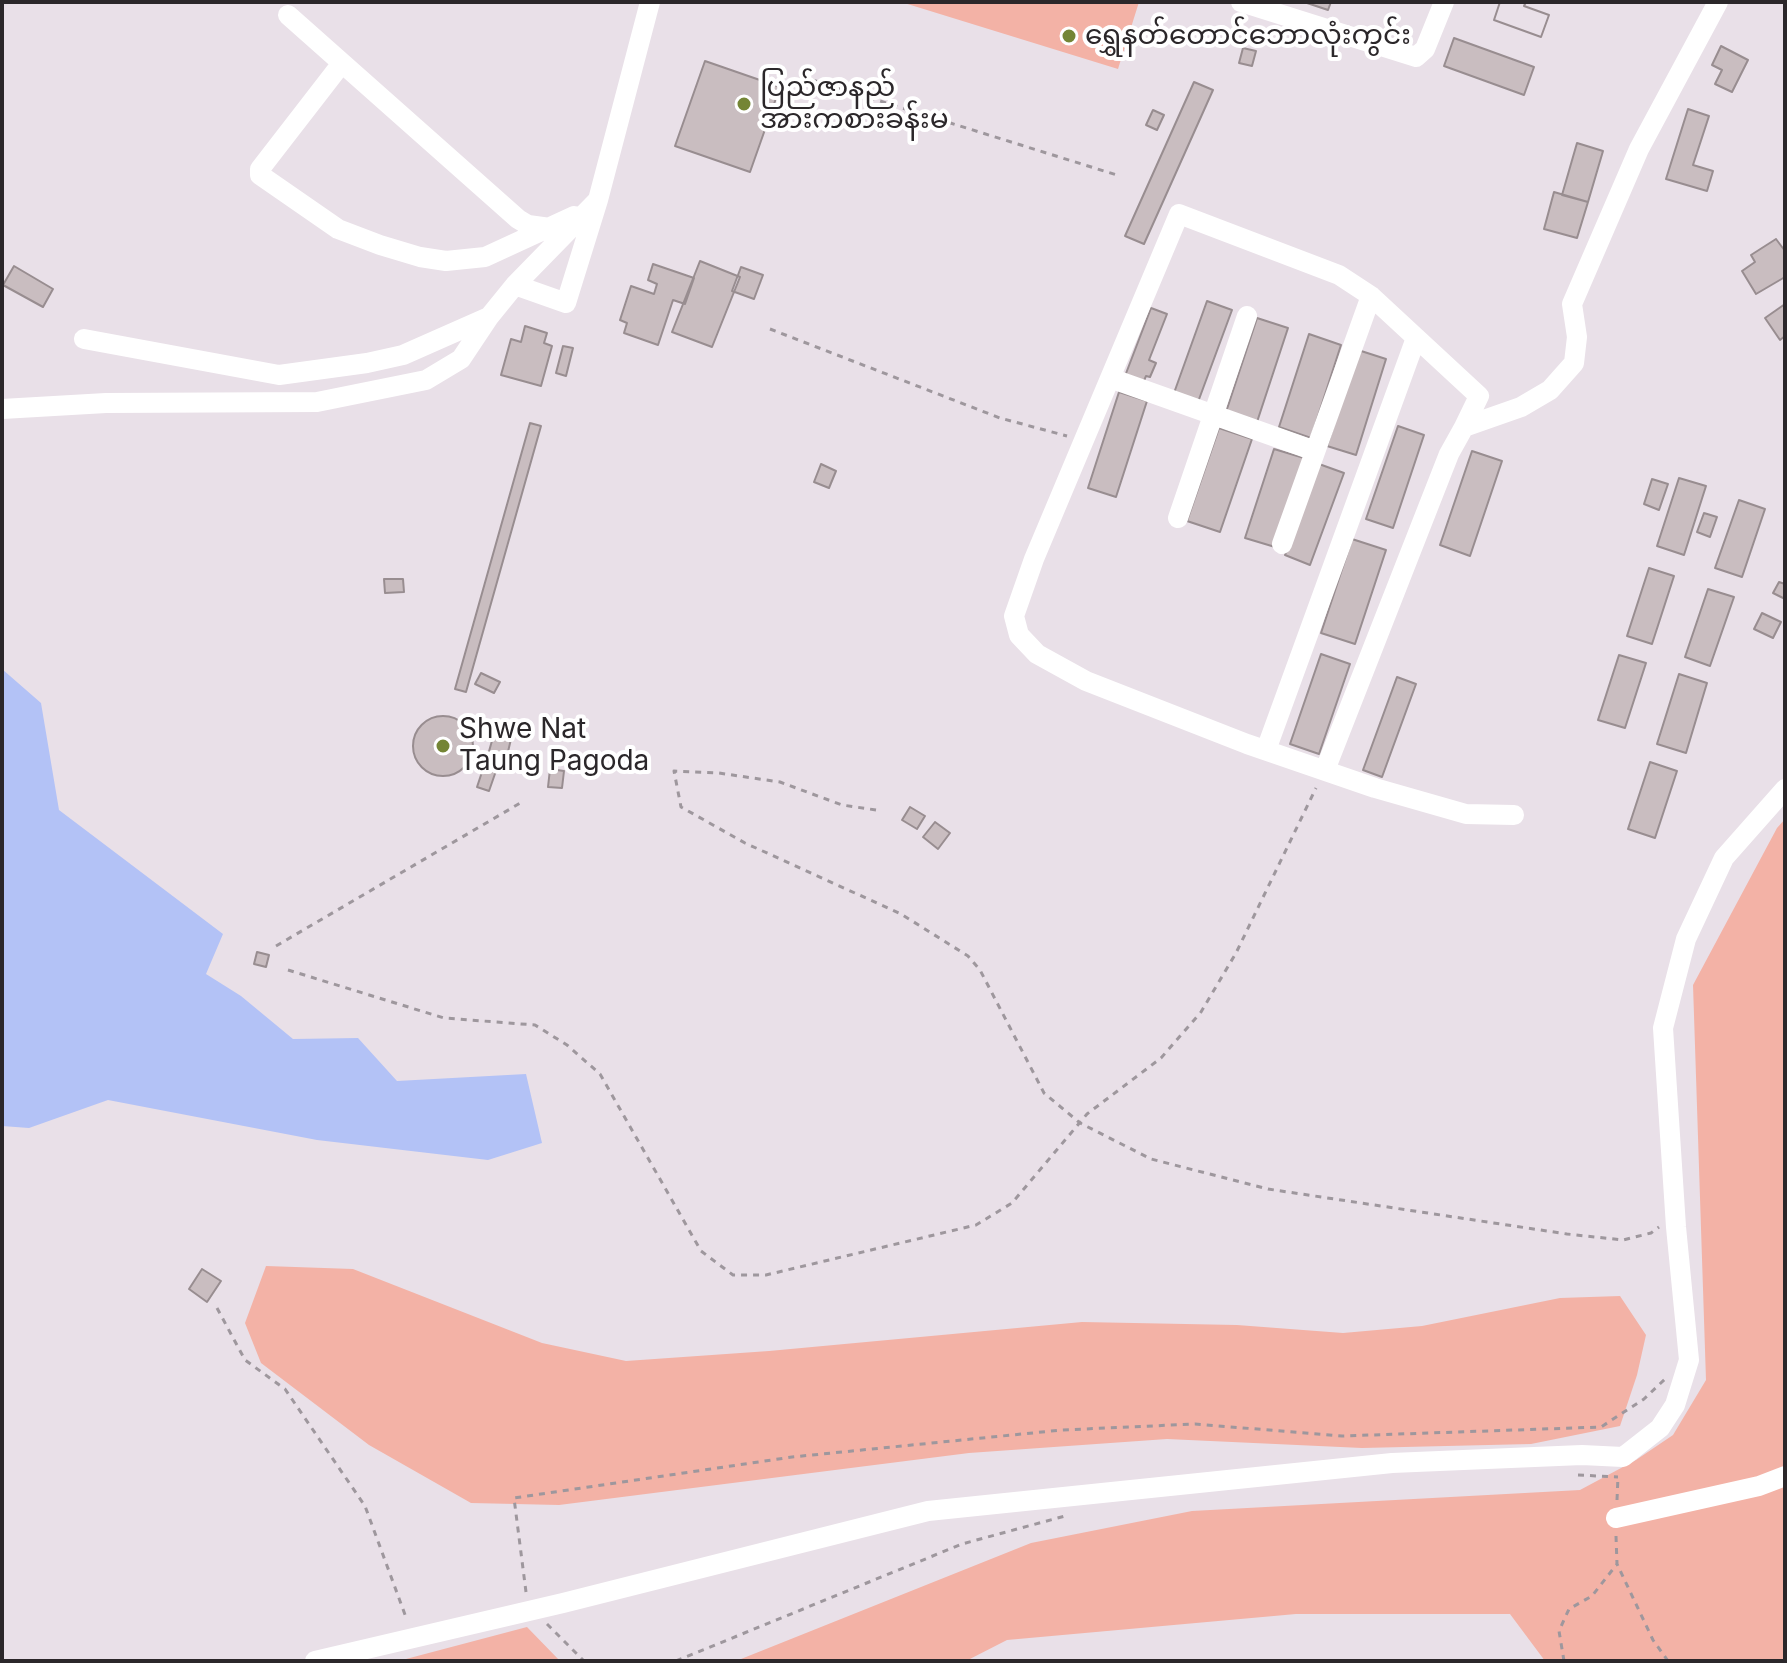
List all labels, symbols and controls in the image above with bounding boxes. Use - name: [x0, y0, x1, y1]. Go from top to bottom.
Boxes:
- place label: ရွှေနတ်တောင်ဘောလုံးကွင်း: [1085, 19, 1411, 53]
- marker: ရွှေနတ်တောင်ဘောလုံးကွင်း: [1060, 27, 1078, 45]
- place label: ပြည်ဇာနည် အားကစားခန်းမ: [760, 71, 949, 137]
- marker: ပြည်ဇာနည် အားကစားခန်းမ: [735, 95, 753, 113]
- place label: Shwe Nat Taung Pagoda: [459, 713, 649, 779]
- marker: Shwe Nat Taung Pagoda: [434, 737, 452, 755]

